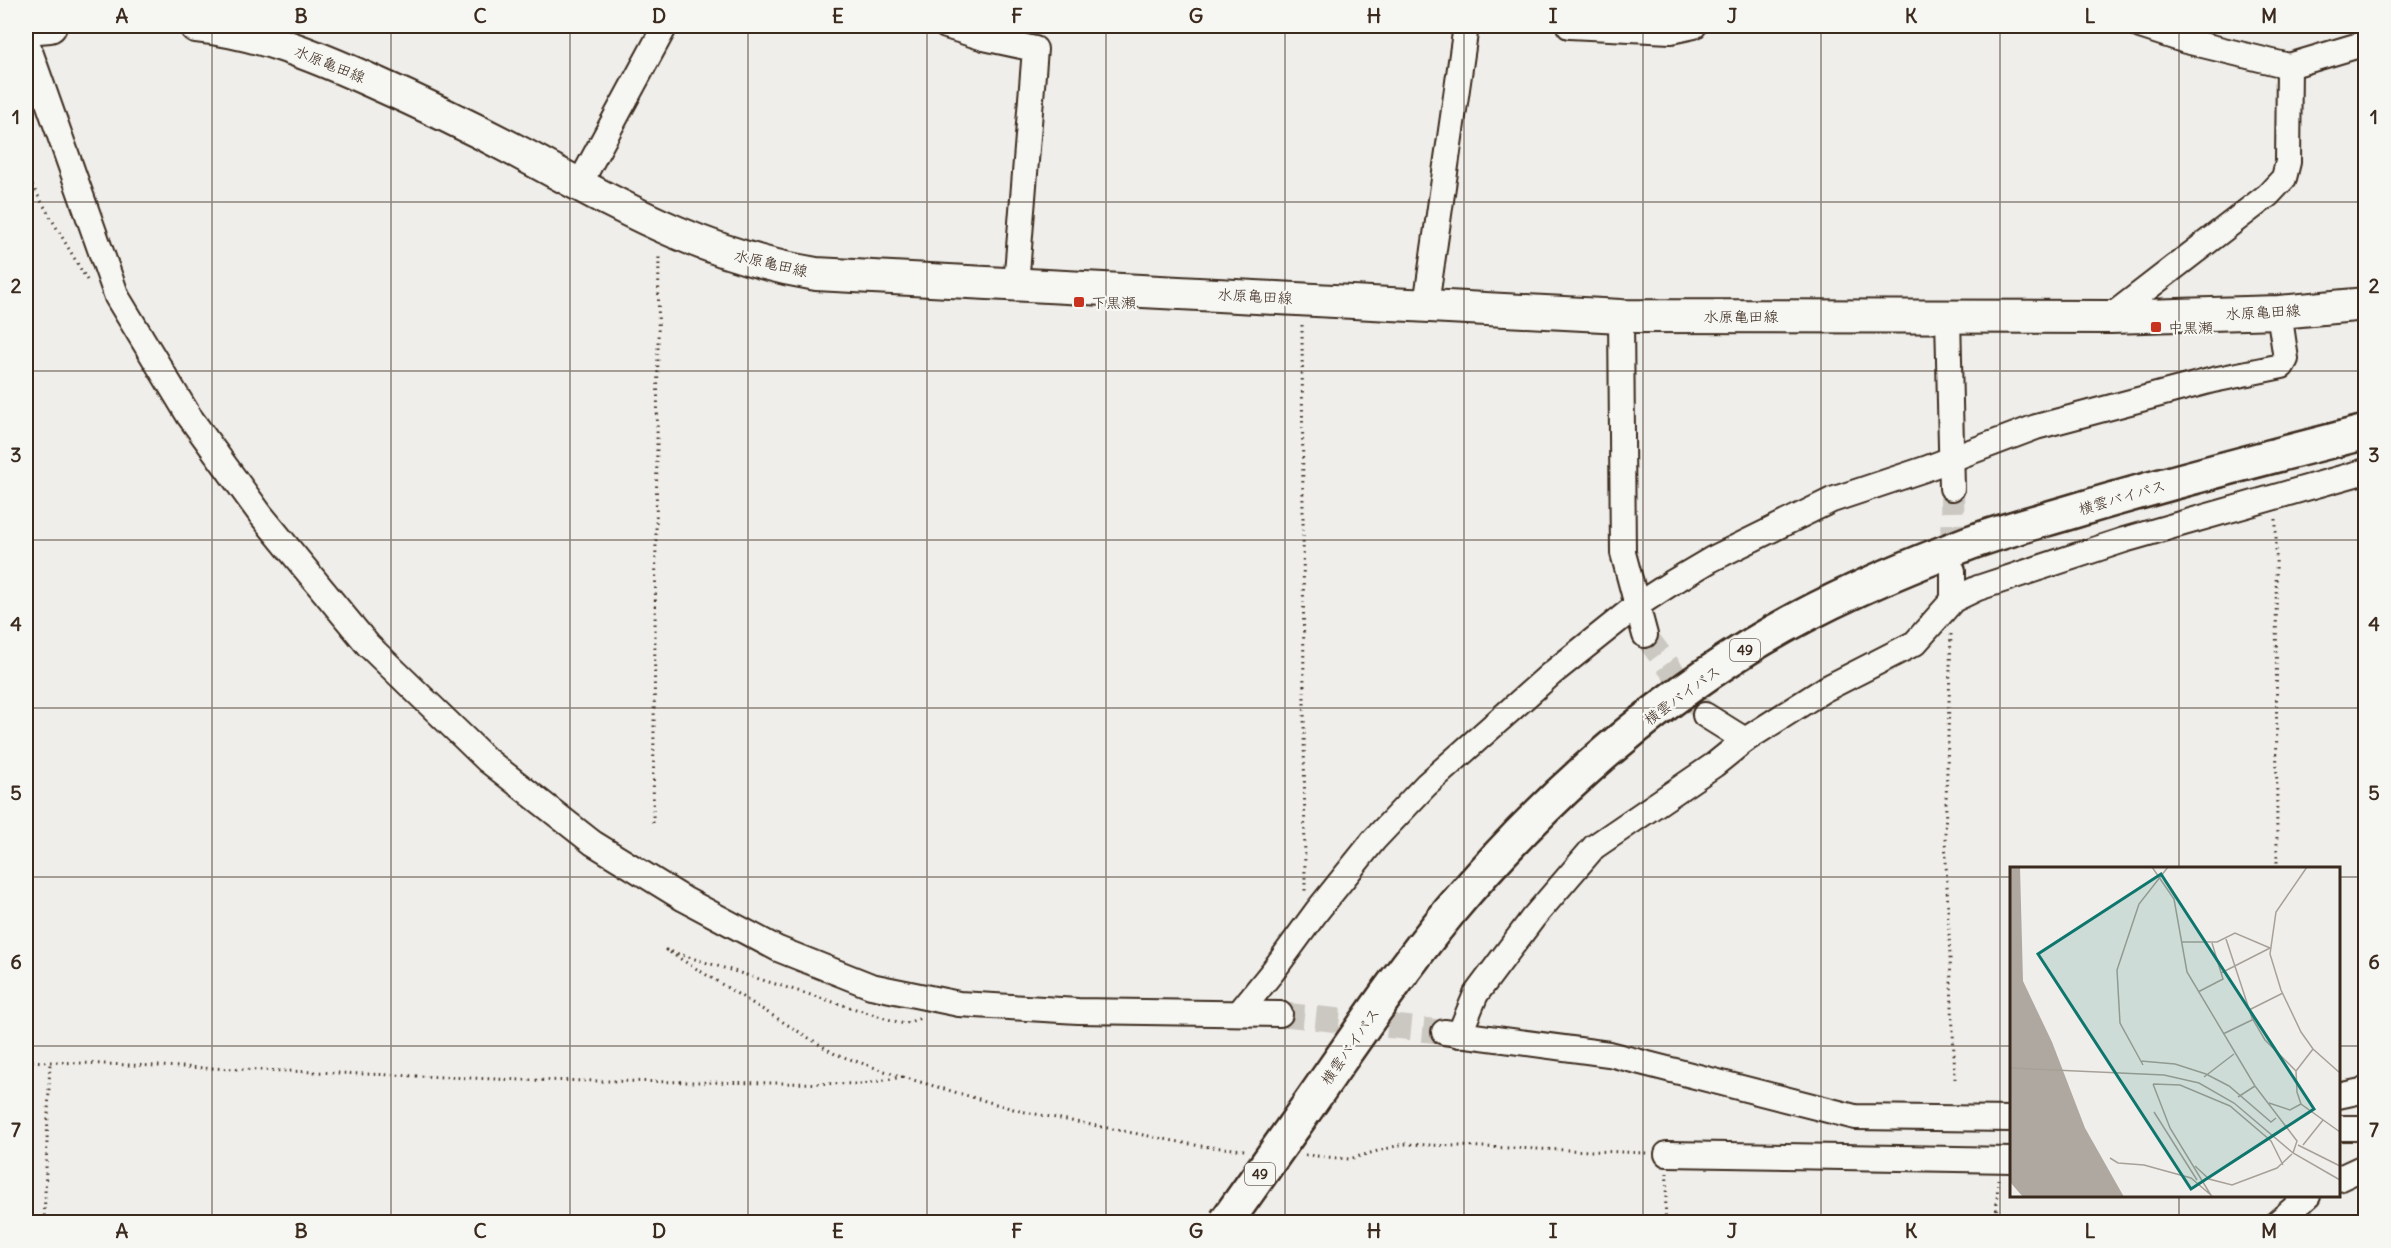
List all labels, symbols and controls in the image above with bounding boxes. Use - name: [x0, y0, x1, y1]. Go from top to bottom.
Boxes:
- text: A: [116, 3, 129, 28]
- text: B: [294, 3, 308, 28]
- text: C: [473, 3, 487, 28]
- text: D: [652, 3, 666, 28]
- text: E: [832, 3, 844, 28]
- text: F: [1011, 3, 1023, 28]
- text: G: [1189, 3, 1203, 28]
- text: H: [1367, 3, 1381, 28]
- text: I: [1549, 3, 1558, 28]
- text: J: [1727, 3, 1738, 28]
- text: K: [1905, 3, 1918, 28]
- text: L: [2085, 3, 2096, 28]
- text: M: [2261, 3, 2277, 28]
- street label: 水原亀田線: [292, 41, 368, 87]
- text: 1: [12, 104, 20, 129]
- text: 1: [2370, 104, 2378, 129]
- street label: 水原亀田線: [732, 245, 810, 281]
- text: 2: [11, 273, 22, 298]
- text: 2: [2369, 273, 2380, 298]
- street label: 水原亀田線: [1217, 285, 1293, 307]
- place label: 下黒瀬: [1091, 293, 1136, 312]
- marker: 下黒瀬: [1072, 295, 1086, 309]
- street label: 水原亀田線: [2225, 301, 2301, 323]
- street label: 水原亀田線: [1703, 307, 1779, 326]
- place label: 中黒瀬: [2168, 318, 2213, 337]
- marker: 中黒瀬: [2149, 320, 2163, 334]
- text: 3: [10, 442, 22, 467]
- text: 3: [2368, 442, 2380, 467]
- street label: 横雲バイパス: [2076, 476, 2168, 518]
- text: 4: [10, 611, 22, 636]
- text: 4: [2368, 611, 2380, 636]
- road number: 49: [1730, 639, 1760, 661]
- street label: 横雲バイパス: [1640, 661, 1724, 729]
- text: 5: [10, 780, 22, 805]
- text: 5: [2368, 780, 2380, 805]
- inset map: [2010, 867, 2340, 1197]
- text: 6: [10, 949, 22, 974]
- text: 6: [2368, 949, 2380, 974]
- street label: 横雲バイパス: [1316, 1004, 1384, 1088]
- text: 7: [11, 1117, 21, 1142]
- text: 7: [2369, 1117, 2379, 1142]
- road number: 49: [1245, 1163, 1275, 1185]
- text: A: [116, 1218, 129, 1243]
- text: B: [294, 1218, 308, 1243]
- text: C: [473, 1218, 487, 1243]
- text: D: [652, 1218, 666, 1243]
- text: E: [832, 1218, 844, 1243]
- text: F: [1011, 1218, 1023, 1243]
- text: G: [1189, 1218, 1203, 1243]
- text: H: [1367, 1218, 1381, 1243]
- text: I: [1549, 1218, 1558, 1243]
- text: J: [1727, 1218, 1738, 1243]
- text: K: [1905, 1218, 1918, 1243]
- text: L: [2085, 1218, 2096, 1243]
- text: M: [2261, 1218, 2277, 1243]

